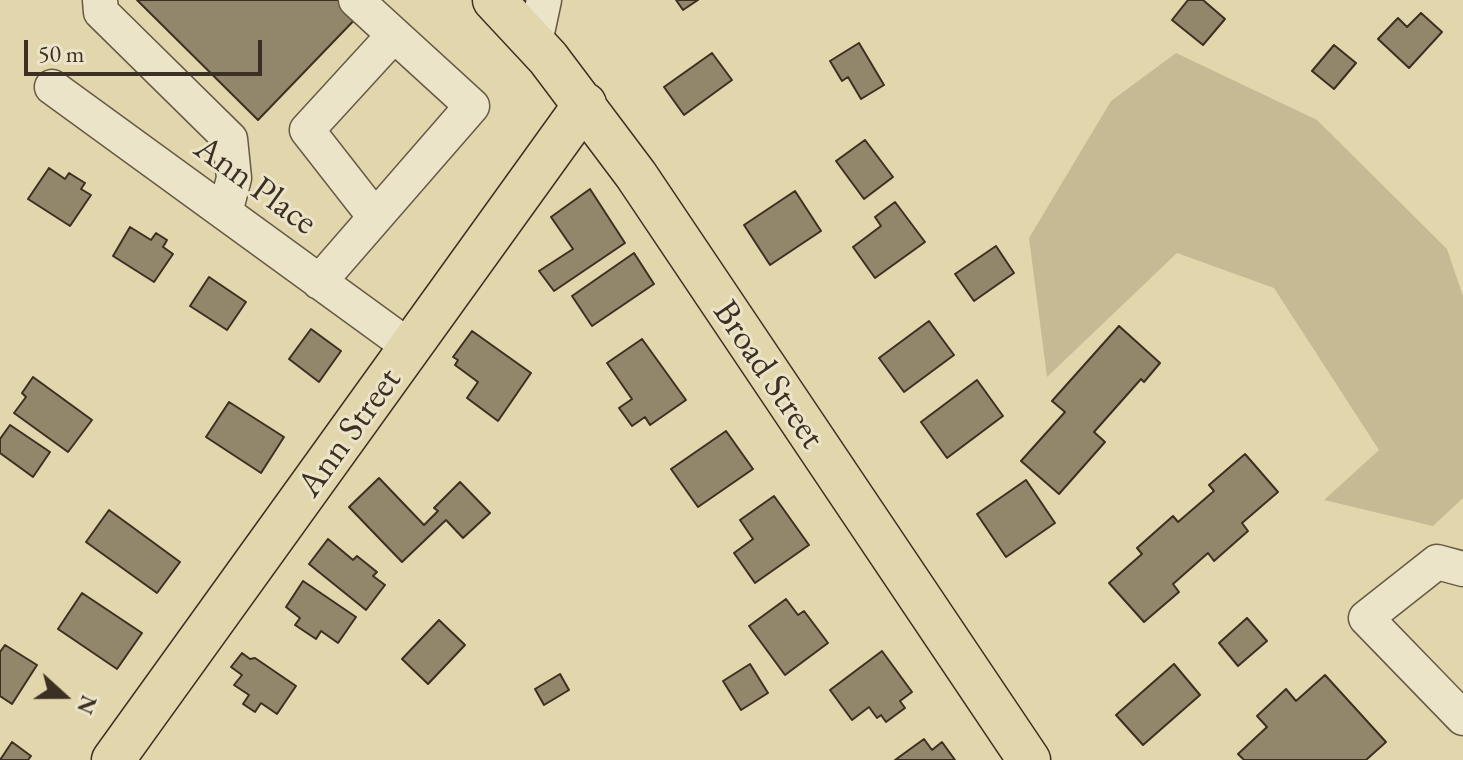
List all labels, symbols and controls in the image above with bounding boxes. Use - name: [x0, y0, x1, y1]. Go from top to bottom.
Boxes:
- scale bar: [28, 24, 266, 74]
- text: 50 m: [38, 38, 85, 69]
- street label: Ann Place: [185, 127, 325, 245]
- street label: Broad Street: [703, 293, 833, 457]
- street label: Ann Street: [289, 360, 411, 506]
- north arrow: [24, 656, 104, 736]
- text: N: [70, 691, 104, 718]

